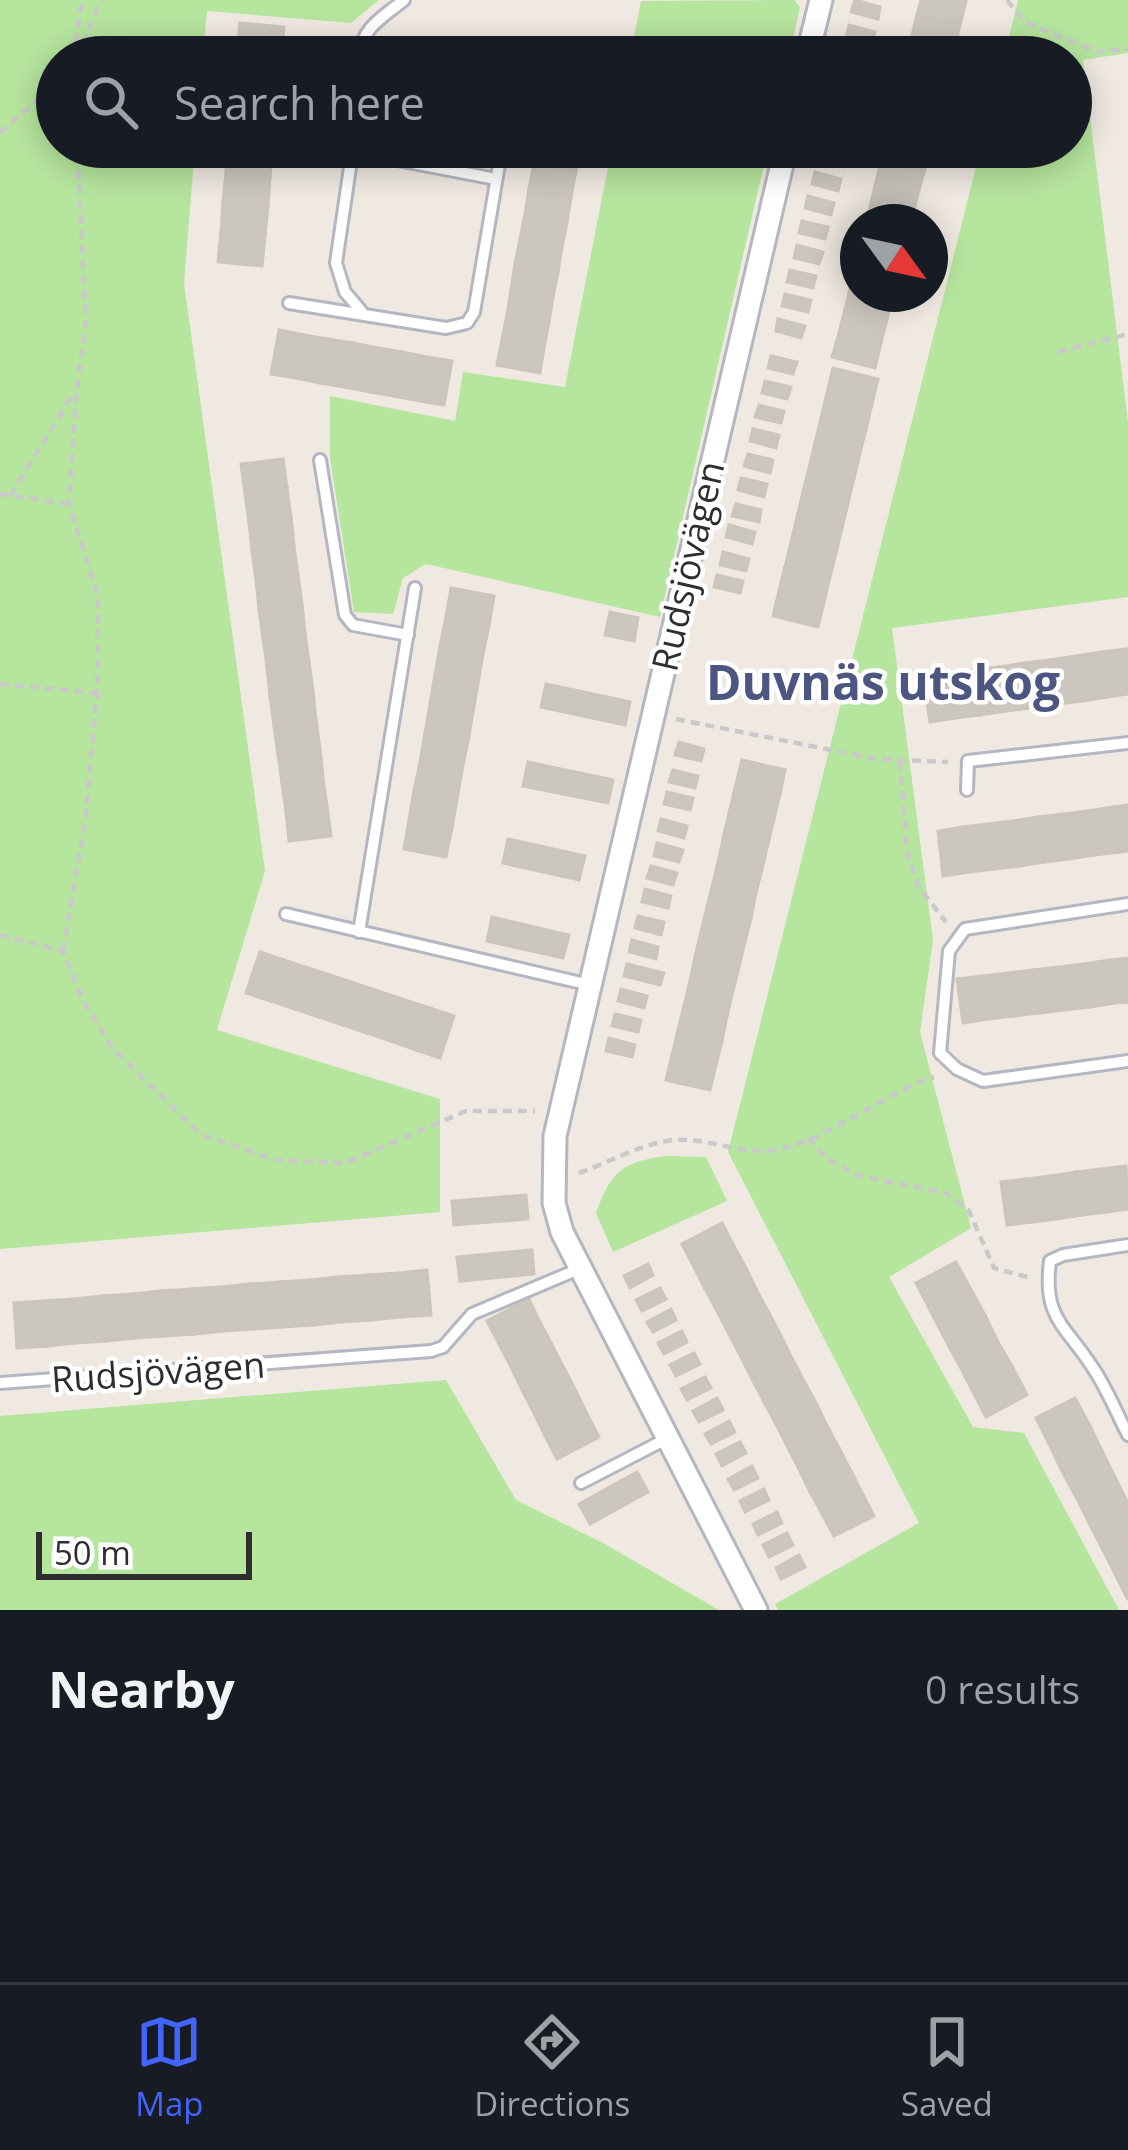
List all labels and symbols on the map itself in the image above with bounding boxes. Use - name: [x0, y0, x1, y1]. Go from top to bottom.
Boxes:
- north arrow: [840, 204, 948, 312]
- street label: Rudsjövägen: [640, 456, 735, 676]
- district label: Duvnäs utskog: [706, 649, 1060, 714]
- street label: Rudsjövägen: [49, 1340, 266, 1403]
- scale bar: [36, 1526, 252, 1579]

